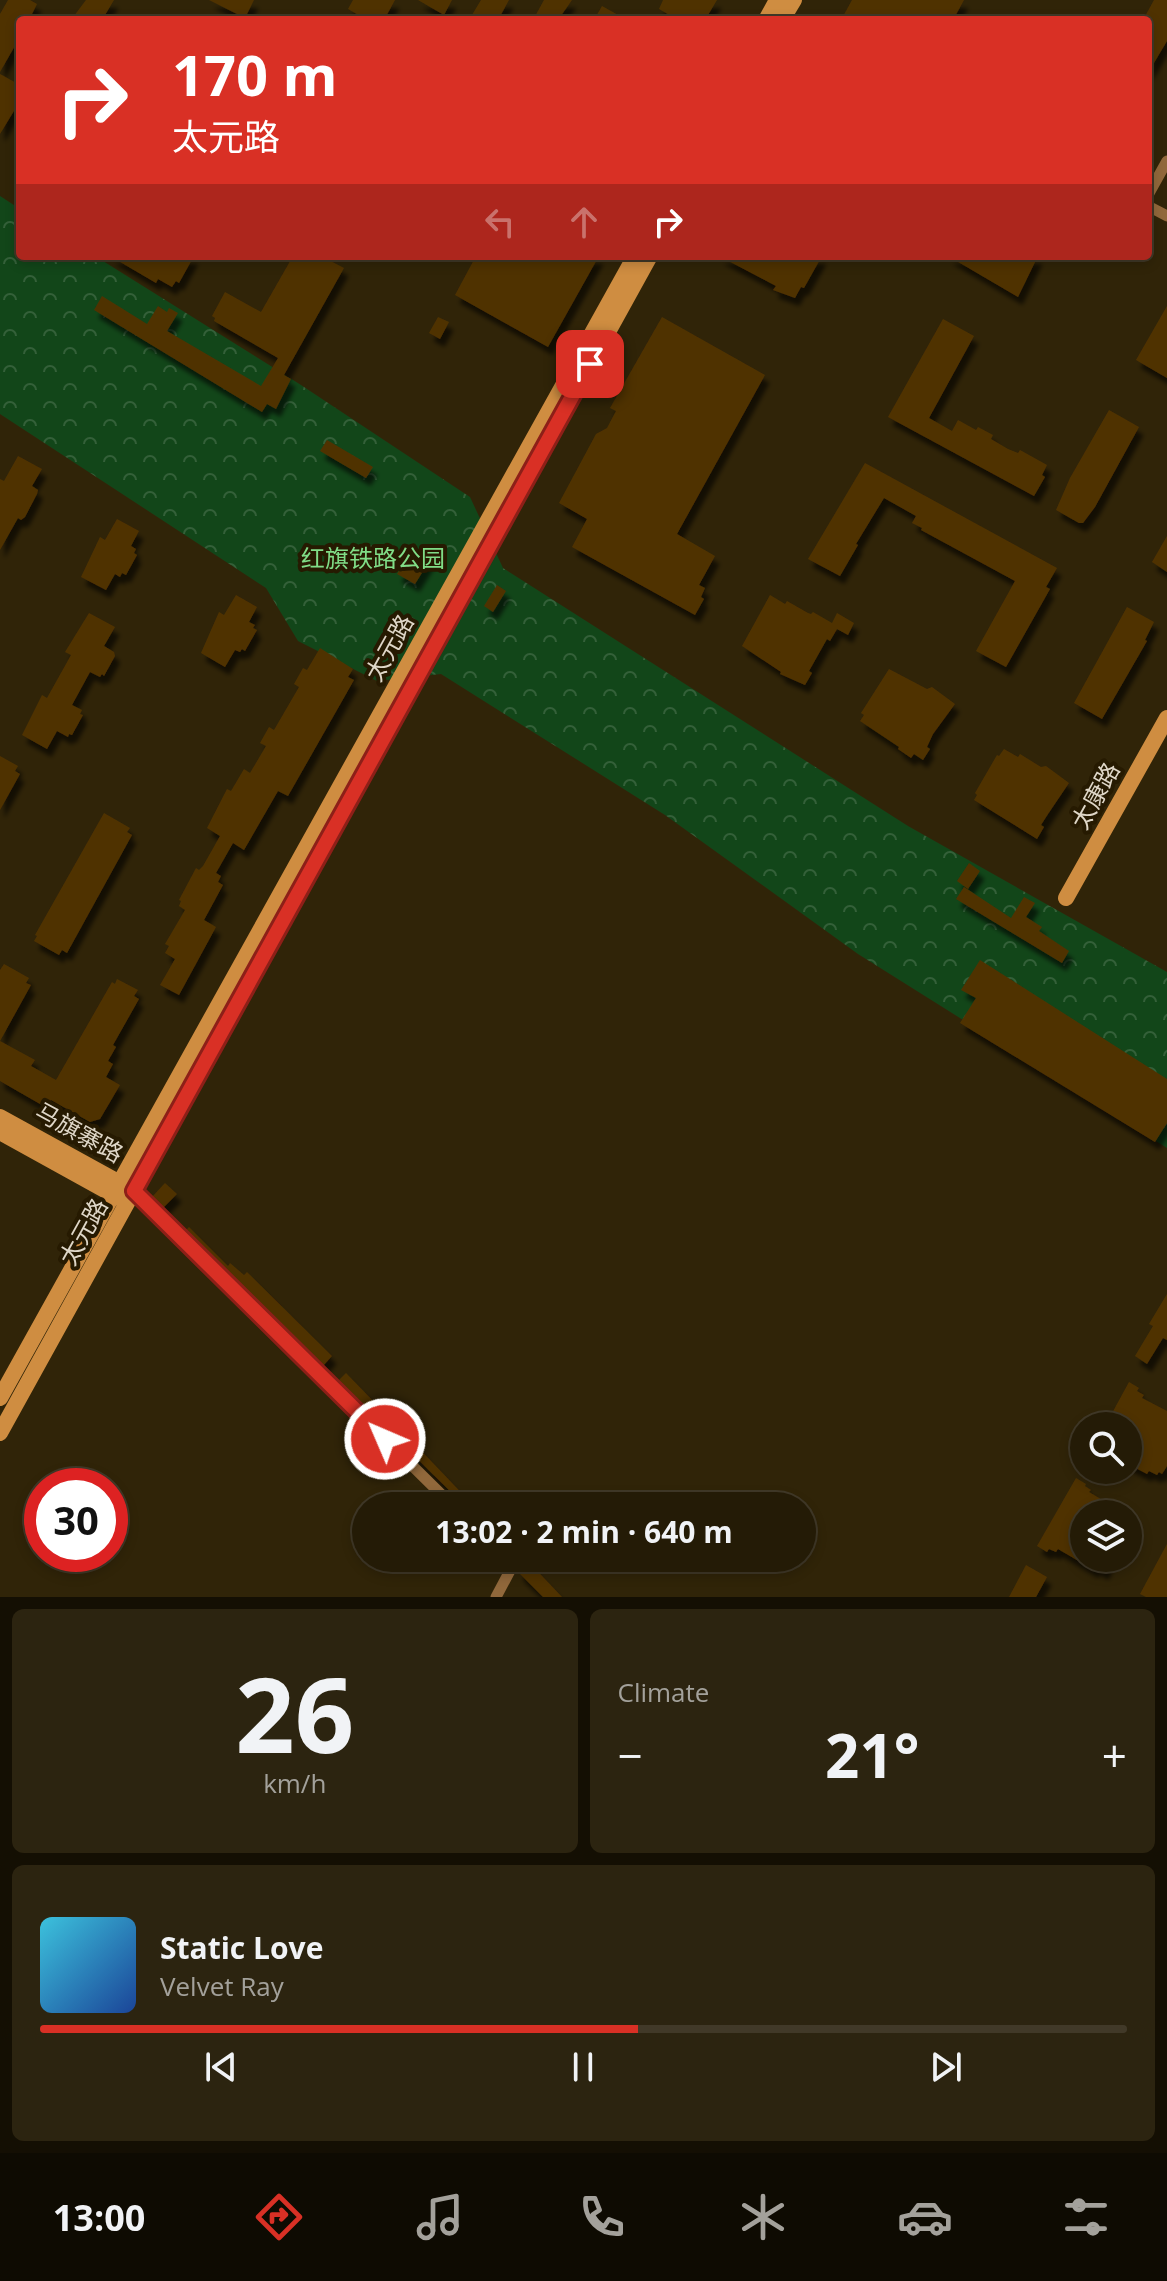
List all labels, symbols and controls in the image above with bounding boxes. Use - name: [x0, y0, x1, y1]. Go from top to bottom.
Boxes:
- text: 170 m: [172, 36, 338, 112]
- icon: right: [40, 48, 144, 152]
- text: 太元路: [172, 112, 280, 161]
- icon: left: [478, 200, 522, 244]
- icon: ahead: [562, 200, 606, 244]
- icon: right: [646, 200, 690, 244]
- pin: [556, 330, 624, 398]
- icon: arrive: [568, 342, 612, 386]
- park label: 红旗铁路公园: [301, 541, 445, 574]
- street label: 太元路: [357, 608, 421, 687]
- street label: 太康路: [1063, 756, 1127, 835]
- street label: 马旗寨路: [30, 1094, 130, 1169]
- street label: 太元路: [51, 1192, 115, 1271]
- position arrow: [343, 1397, 427, 1481]
- map controls: [1070, 1412, 1142, 1572]
- button: search: [1070, 1412, 1142, 1484]
- speed limit sign: 30: [24, 1468, 128, 1572]
- button: layers: [1070, 1500, 1142, 1572]
- text: 13:02 · 2 min · 640 m: [435, 1511, 733, 1552]
- text: 26: [235, 1642, 354, 1783]
- text: Climate: [618, 1674, 709, 1710]
- text: 21°: [825, 1714, 919, 1796]
- text: −: [618, 1725, 643, 1785]
- text: +: [1102, 1725, 1127, 1785]
- text: km/h: [263, 1765, 326, 1801]
- text: Static Love: [160, 1927, 323, 1968]
- text: Velvet Ray: [160, 1968, 284, 2004]
- icon: previous: [199, 2045, 243, 2089]
- icon: pause: [561, 2045, 605, 2089]
- icon: next: [924, 2045, 968, 2089]
- icon: directions: [251, 2189, 307, 2245]
- icon: music: [412, 2189, 468, 2245]
- icon: phone: [574, 2189, 630, 2245]
- icon: climate: [735, 2189, 791, 2245]
- icon: car: [897, 2189, 953, 2245]
- icon: filters: [1058, 2189, 1114, 2245]
- text: 13:00: [53, 2193, 145, 2242]

